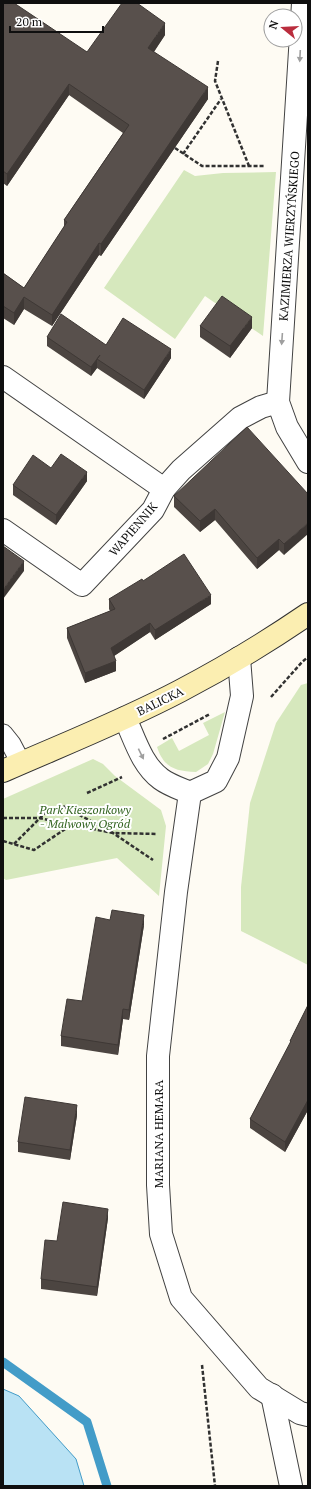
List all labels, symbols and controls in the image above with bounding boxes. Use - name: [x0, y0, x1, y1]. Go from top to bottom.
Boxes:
- scale bar: [10, 8, 103, 34]
- north arrow: [263, 8, 303, 48]
- text: 20 m: [16, 14, 43, 29]
- text: N: [266, 18, 282, 31]
- one-way arrow: [297, 50, 303, 63]
- street label: KAZIMIERZA WIERZYŃSKIEGO: [276, 150, 302, 321]
- one-way arrow: [278, 333, 285, 345]
- street label: WAPIENNIK: [106, 499, 161, 559]
- street label: BALICKA: [134, 683, 186, 719]
- one-way arrow: [138, 748, 144, 759]
- park label: Park Kieszonkowy - Malwowy Ogród: [38, 802, 131, 831]
- street label: MARIANA HEMARA: [151, 1079, 166, 1188]

